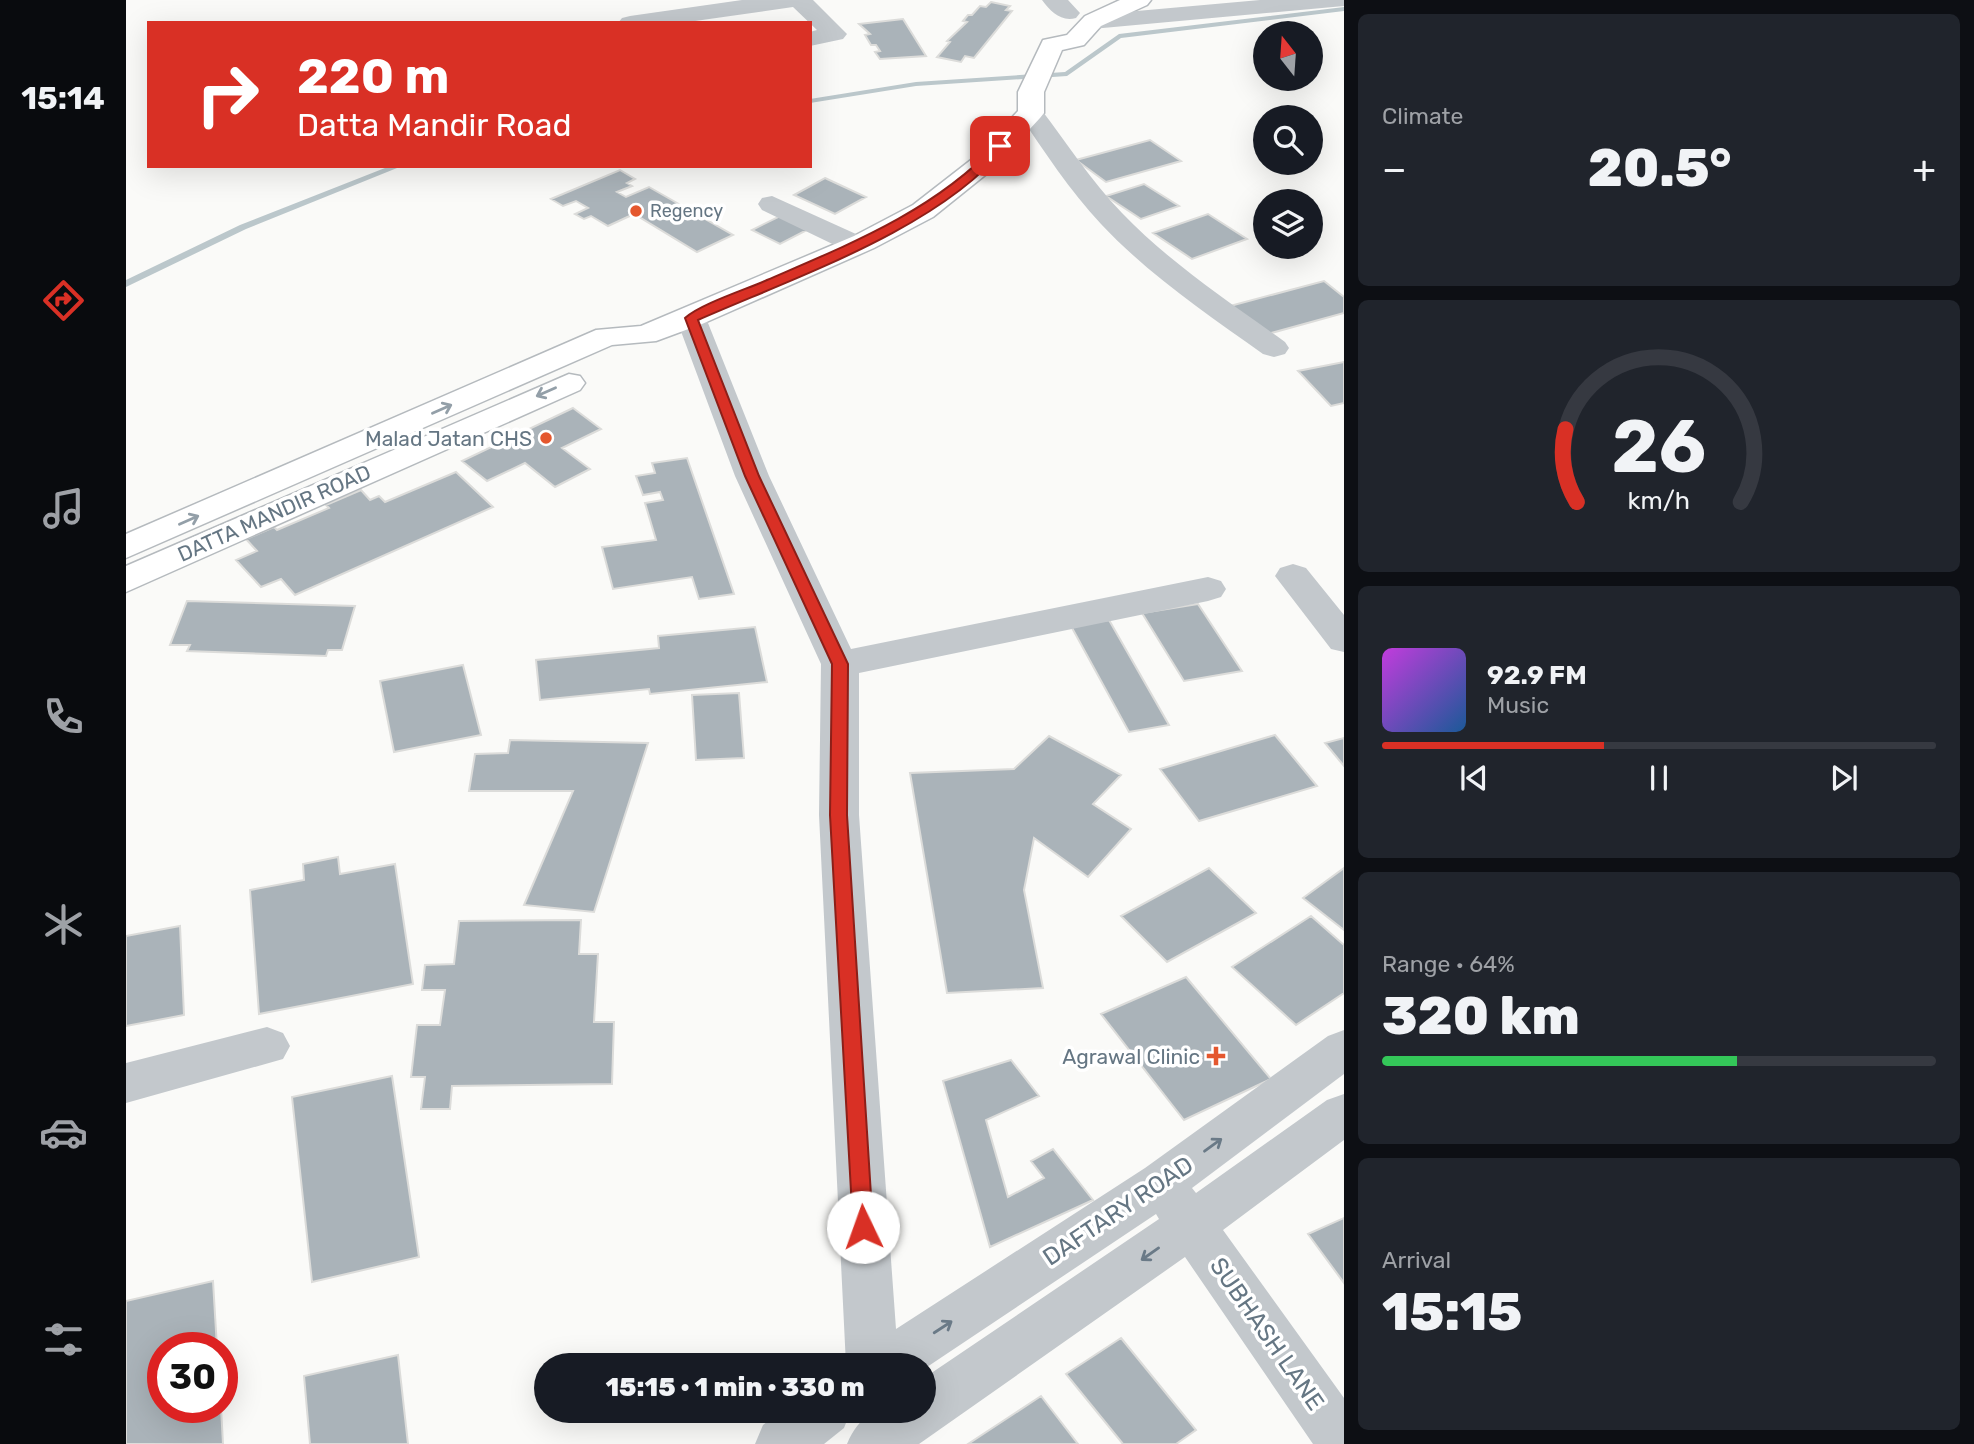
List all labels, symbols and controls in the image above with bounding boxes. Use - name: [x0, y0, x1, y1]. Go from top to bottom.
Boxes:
- north arrow: [1253, 21, 1323, 91]
- map controls: [1253, 21, 1323, 259]
- text: 220 m: [297, 47, 449, 105]
- icon: right: [182, 49, 273, 140]
- text: 15:14: [21, 79, 105, 117]
- text: Climate: [1382, 102, 1463, 130]
- button: search: [1253, 105, 1323, 175]
- text: Datta Mandir Road: [297, 106, 571, 144]
- pin: [970, 116, 1030, 176]
- icon: arrive: [981, 127, 1019, 165]
- text: 20.5°: [1588, 137, 1731, 199]
- text: −: [1382, 146, 1407, 192]
- text: +: [1912, 146, 1936, 192]
- button: layers: [1253, 189, 1323, 259]
- place label: Regency: [650, 200, 723, 222]
- marker: Regency: [628, 203, 644, 219]
- icon: directions: [39, 276, 88, 325]
- one-way arrow: [536, 386, 558, 399]
- one-way arrow: [431, 402, 452, 415]
- text: 26: [1612, 404, 1706, 490]
- place label: Malad Jatan CHS: [365, 426, 532, 451]
- marker: Malad Jatan CHS: [538, 430, 554, 446]
- street label: DATTA MANDIR ROAD: [174, 459, 374, 567]
- icon: music: [39, 484, 88, 533]
- text: km/h: [1628, 486, 1690, 515]
- one-way arrow: [178, 513, 199, 526]
- text: 92.9 FM: [1487, 660, 1587, 691]
- text: Music: [1487, 691, 1549, 719]
- icon: phone: [39, 692, 88, 741]
- icon: previous: [1455, 759, 1493, 797]
- icon: pause: [1640, 759, 1678, 797]
- icon: next: [1825, 759, 1863, 797]
- icon: climate: [39, 900, 88, 949]
- text: Range · 64%: [1382, 950, 1515, 978]
- text: 320 km: [1382, 985, 1580, 1047]
- place label: Agrawal Clinic: [1062, 1044, 1200, 1069]
- marker: Agrawal Clinic: [1206, 1046, 1226, 1066]
- icon: car: [39, 1108, 88, 1157]
- one-way arrow: [1203, 1138, 1222, 1153]
- street label: DAFTARY ROAD: [1038, 1151, 1198, 1271]
- position arrow: [826, 1190, 900, 1264]
- text: Arrival: [1382, 1246, 1451, 1274]
- one-way arrow: [1140, 1247, 1160, 1261]
- street label: SUBHASH LANE: [1204, 1252, 1330, 1416]
- text: 15:15: [1382, 1281, 1522, 1343]
- icon: filters: [39, 1315, 88, 1364]
- one-way arrow: [933, 1320, 952, 1335]
- speed limit sign: 30: [147, 1332, 238, 1423]
- text: 15:15 · 1 min · 330 m: [605, 1372, 865, 1403]

